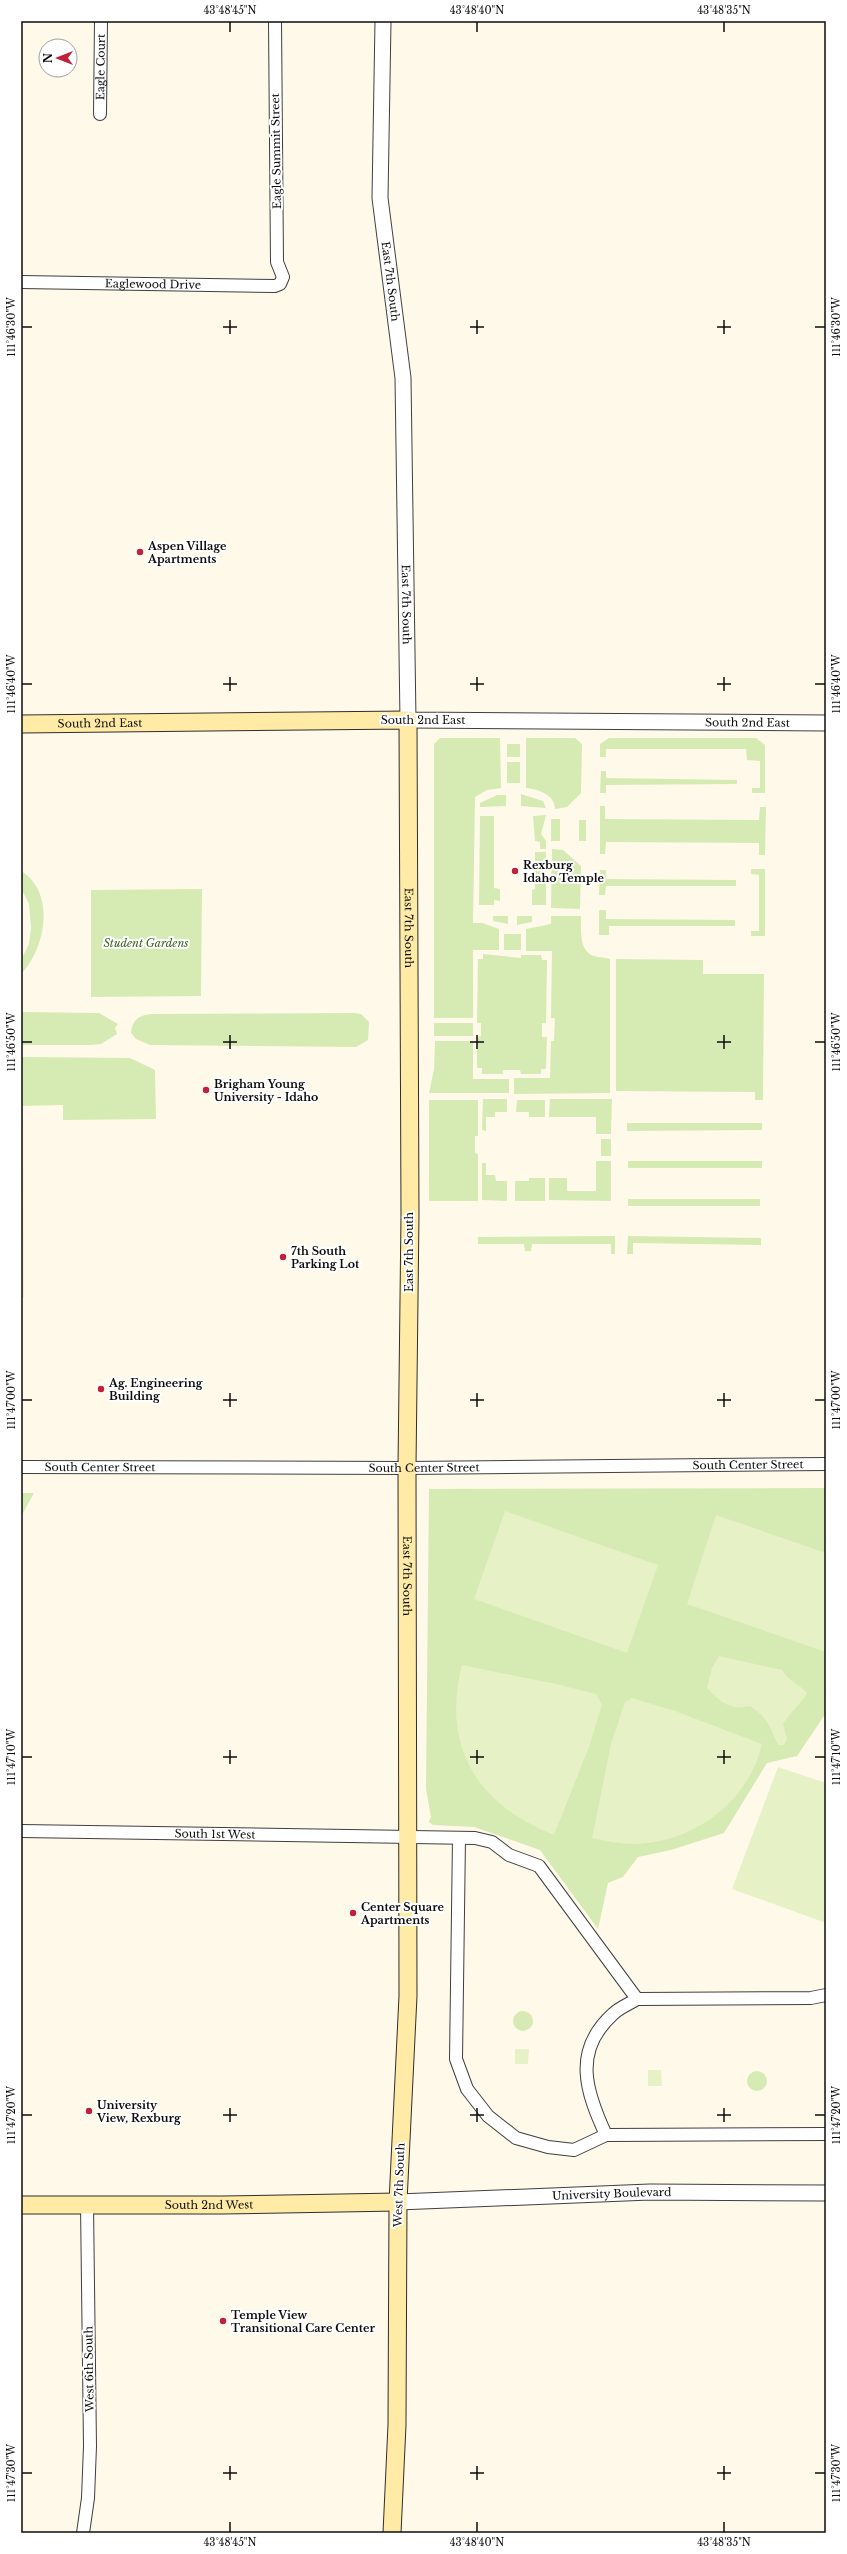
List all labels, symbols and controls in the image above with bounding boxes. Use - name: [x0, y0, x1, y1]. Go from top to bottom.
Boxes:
- text: 43°48'45"N: [203, 4, 257, 17]
- text: 43°48'40"N: [450, 4, 504, 17]
- text: 43°48'35"N: [697, 4, 751, 17]
- street label: Eagle Court: [93, 33, 108, 100]
- north arrow: [38, 38, 78, 78]
- text: N: [41, 52, 55, 63]
- street label: Eagle Summit Street: [268, 92, 284, 209]
- street label: East 7th South: [379, 241, 403, 322]
- street label: Eaglewood Drive: [105, 276, 201, 292]
- text: 111°46'30"W: [5, 297, 18, 357]
- text: 111°46'30"W: [830, 297, 843, 357]
- place label: Aspen Village Apartments: [147, 539, 227, 566]
- marker: Aspen Village Apartments: [135, 547, 145, 557]
- street label: East 7th South: [399, 564, 414, 645]
- text: 111°46'40"W: [5, 654, 18, 713]
- text: 111°46'40"W: [830, 654, 843, 713]
- street label: South 2nd East: [381, 713, 466, 727]
- street label: South 2nd East: [705, 715, 791, 730]
- street label: South 2nd East: [57, 716, 143, 731]
- place label: Rexburg Idaho Temple: [523, 858, 605, 885]
- marker: Rexburg Idaho Temple: [510, 866, 520, 876]
- street label: East 7th South: [402, 888, 416, 969]
- park label: Student Gardens: [104, 936, 188, 950]
- text: 111°46'50"W: [5, 1012, 18, 1071]
- text: 111°46'50"W: [830, 1012, 843, 1071]
- place label: Brigham Young University - Idaho: [214, 1077, 318, 1104]
- marker: Brigham Young University - Idaho: [201, 1085, 211, 1095]
- street label: East 7th South: [402, 1211, 416, 1292]
- place label: 7th South Parking Lot: [291, 1244, 360, 1271]
- marker: 7th South Parking Lot: [278, 1252, 288, 1262]
- text: 111°47'00"W: [5, 1370, 18, 1430]
- text: 111°47'00"W: [830, 1370, 843, 1430]
- place label: Ag. Engineering Building: [108, 1376, 203, 1403]
- marker: Ag. Engineering Building: [96, 1384, 106, 1394]
- street label: South Center Street: [692, 1457, 804, 1472]
- street label: South Center Street: [44, 1460, 156, 1474]
- street label: South Center Street: [368, 1460, 480, 1475]
- street label: East 7th South: [400, 1536, 414, 1617]
- text: 111°47'10"W: [5, 1728, 18, 1785]
- text: 111°47'10"W: [830, 1728, 843, 1785]
- street label: South 1st West: [174, 1826, 256, 1842]
- place label: Center Square Apartments: [360, 1900, 445, 1927]
- marker: Center Square Apartments: [348, 1908, 358, 1918]
- text: 111°47'20"W: [5, 2086, 18, 2144]
- text: 111°47'20"W: [830, 2086, 843, 2144]
- place label: University View, Rexburg: [96, 2098, 181, 2125]
- marker: University View, Rexburg: [84, 2106, 94, 2116]
- street label: West 7th South: [390, 2142, 407, 2228]
- street label: University Boulevard: [552, 2185, 672, 2203]
- street label: South 2nd West: [165, 2197, 254, 2212]
- place label: Temple View Transitional Care Center: [231, 2308, 375, 2335]
- marker: Temple View Transitional Care Center: [218, 2316, 228, 2326]
- street label: West 6th South: [81, 2325, 97, 2413]
- text: 111°47'30"W: [5, 2444, 18, 2502]
- text: 111°47'30"W: [830, 2444, 843, 2502]
- text: 43°48'45"N: [203, 2536, 257, 2549]
- text: 43°48'40"N: [450, 2536, 504, 2549]
- text: 43°48'35"N: [697, 2536, 751, 2549]

